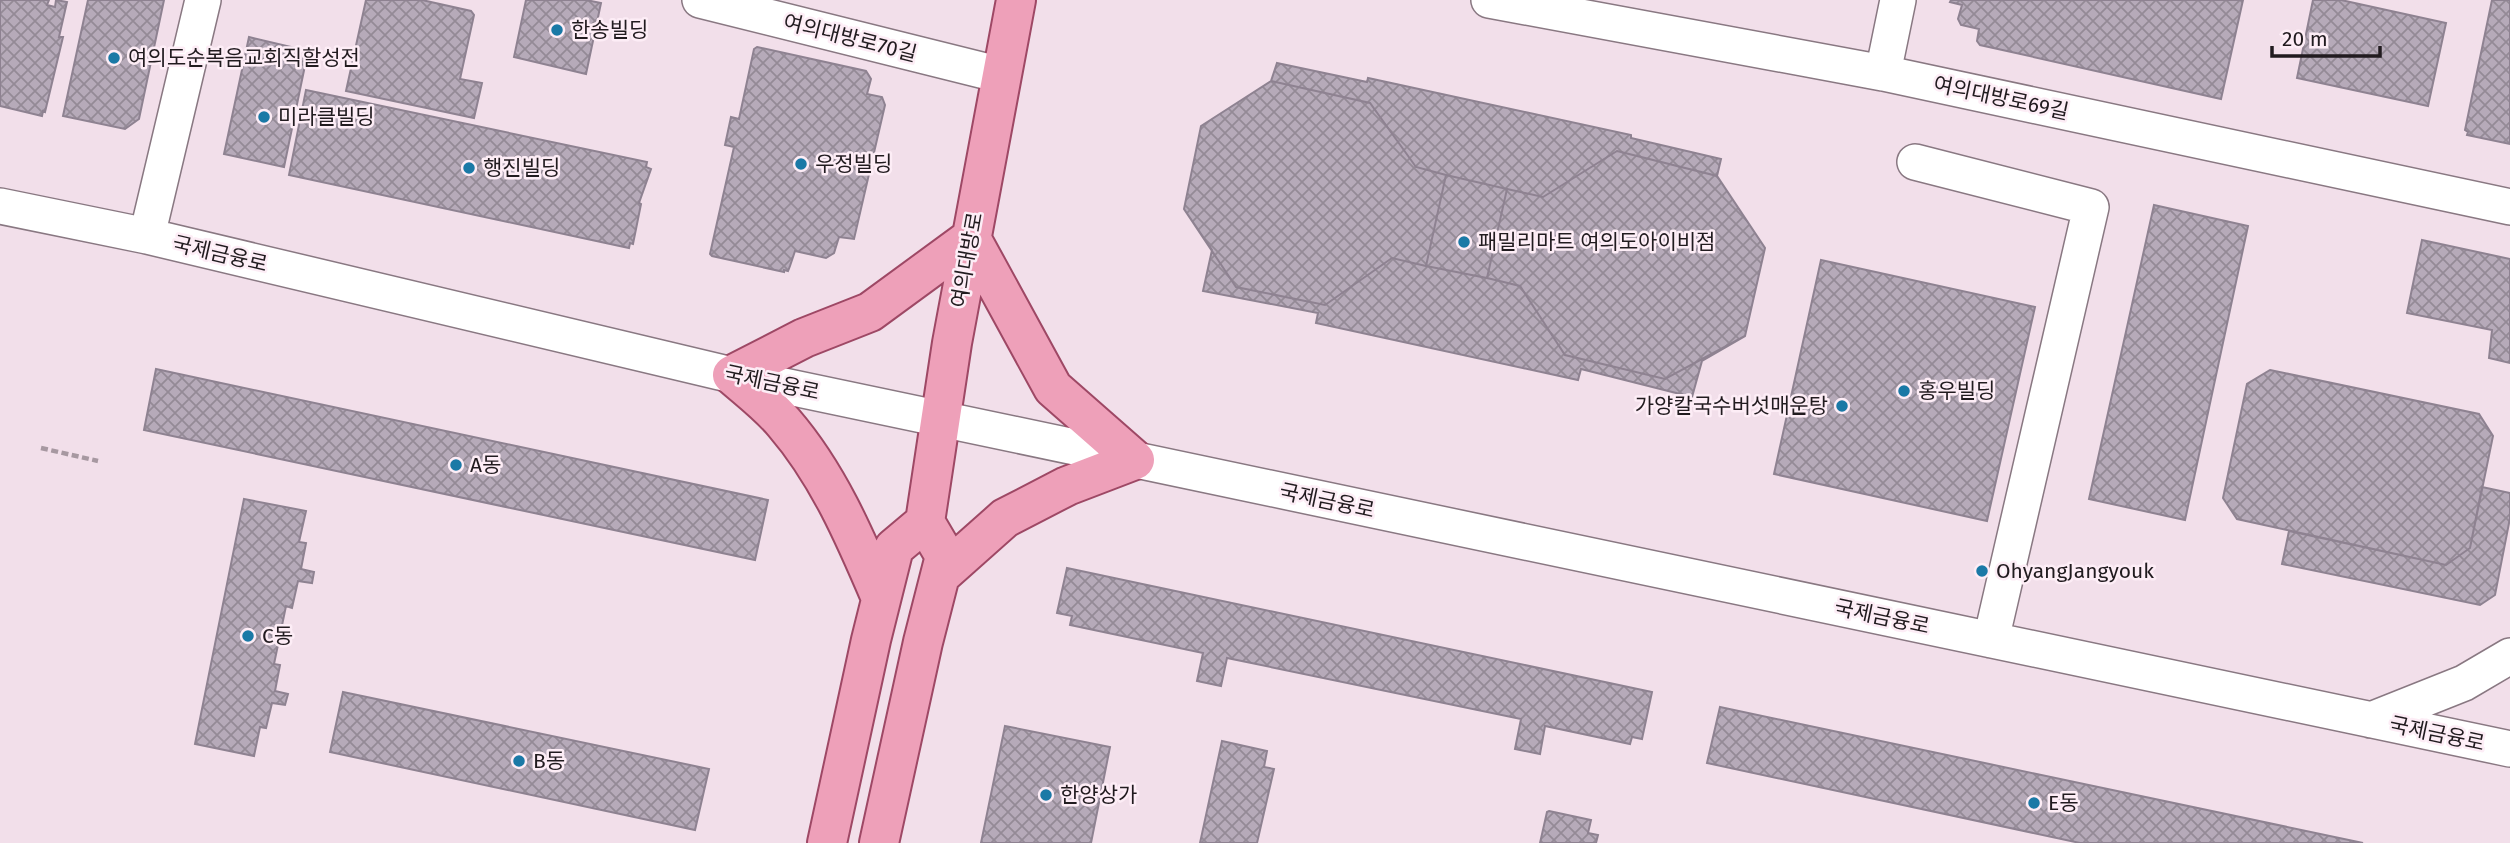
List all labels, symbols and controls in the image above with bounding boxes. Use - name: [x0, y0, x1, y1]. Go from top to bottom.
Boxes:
- street label: 여의대방로70길: [781, 9, 919, 67]
- scale bar: [2272, 14, 2380, 58]
- place label: 한송빌딩: [571, 17, 648, 43]
- marker: 한송빌딩: [549, 22, 565, 38]
- text: 20 m: [2282, 26, 2328, 52]
- place label: 여의도순복음교회직할성전: [128, 45, 360, 71]
- marker: 여의도순복음교회직할성전: [106, 50, 122, 66]
- street label: 여의대방로69길: [1931, 71, 2071, 125]
- place label: 미라클빌딩: [278, 104, 375, 130]
- marker: 미라클빌딩: [256, 109, 272, 125]
- place label: 우정빌딩: [815, 151, 892, 177]
- place label: 행진빌딩: [483, 155, 560, 181]
- marker: 우정빌딩: [793, 156, 809, 172]
- marker: 행진빌딩: [461, 160, 477, 176]
- street label: 여의대방로: [946, 210, 988, 310]
- place label: 패밀리마트 여의도아이비점: [1478, 229, 1715, 255]
- street label: 국제금융로: [170, 230, 270, 278]
- marker: 패밀리마트 여의도아이비점: [1456, 234, 1472, 250]
- street label: 국제금융로: [722, 360, 822, 406]
- place label: 홍우빌딩: [1918, 378, 1995, 404]
- marker: 홍우빌딩: [1896, 383, 1912, 399]
- place label: 가양칼국수버섯매운탕: [1635, 393, 1828, 419]
- marker: 가양칼국수버섯매운탕: [1834, 398, 1850, 414]
- place label: A동: [470, 452, 501, 478]
- marker: A동: [448, 457, 464, 473]
- street label: 국제금융로: [1277, 478, 1377, 524]
- place label: OhyangJangyouk: [1996, 558, 2154, 584]
- marker: OhyangJangyouk: [1974, 563, 1990, 579]
- street label: 국제금융로: [1832, 594, 1932, 640]
- place label: C동: [262, 623, 293, 649]
- marker: C동: [240, 628, 256, 644]
- street label: 국제금융로: [2387, 711, 2487, 757]
- place label: B동: [533, 748, 565, 774]
- marker: B동: [511, 753, 527, 769]
- place label: 한양상가: [1060, 782, 1137, 808]
- marker: 한양상가: [1038, 787, 1054, 803]
- place label: E동: [2048, 790, 2079, 816]
- marker: E동: [2026, 795, 2042, 811]

